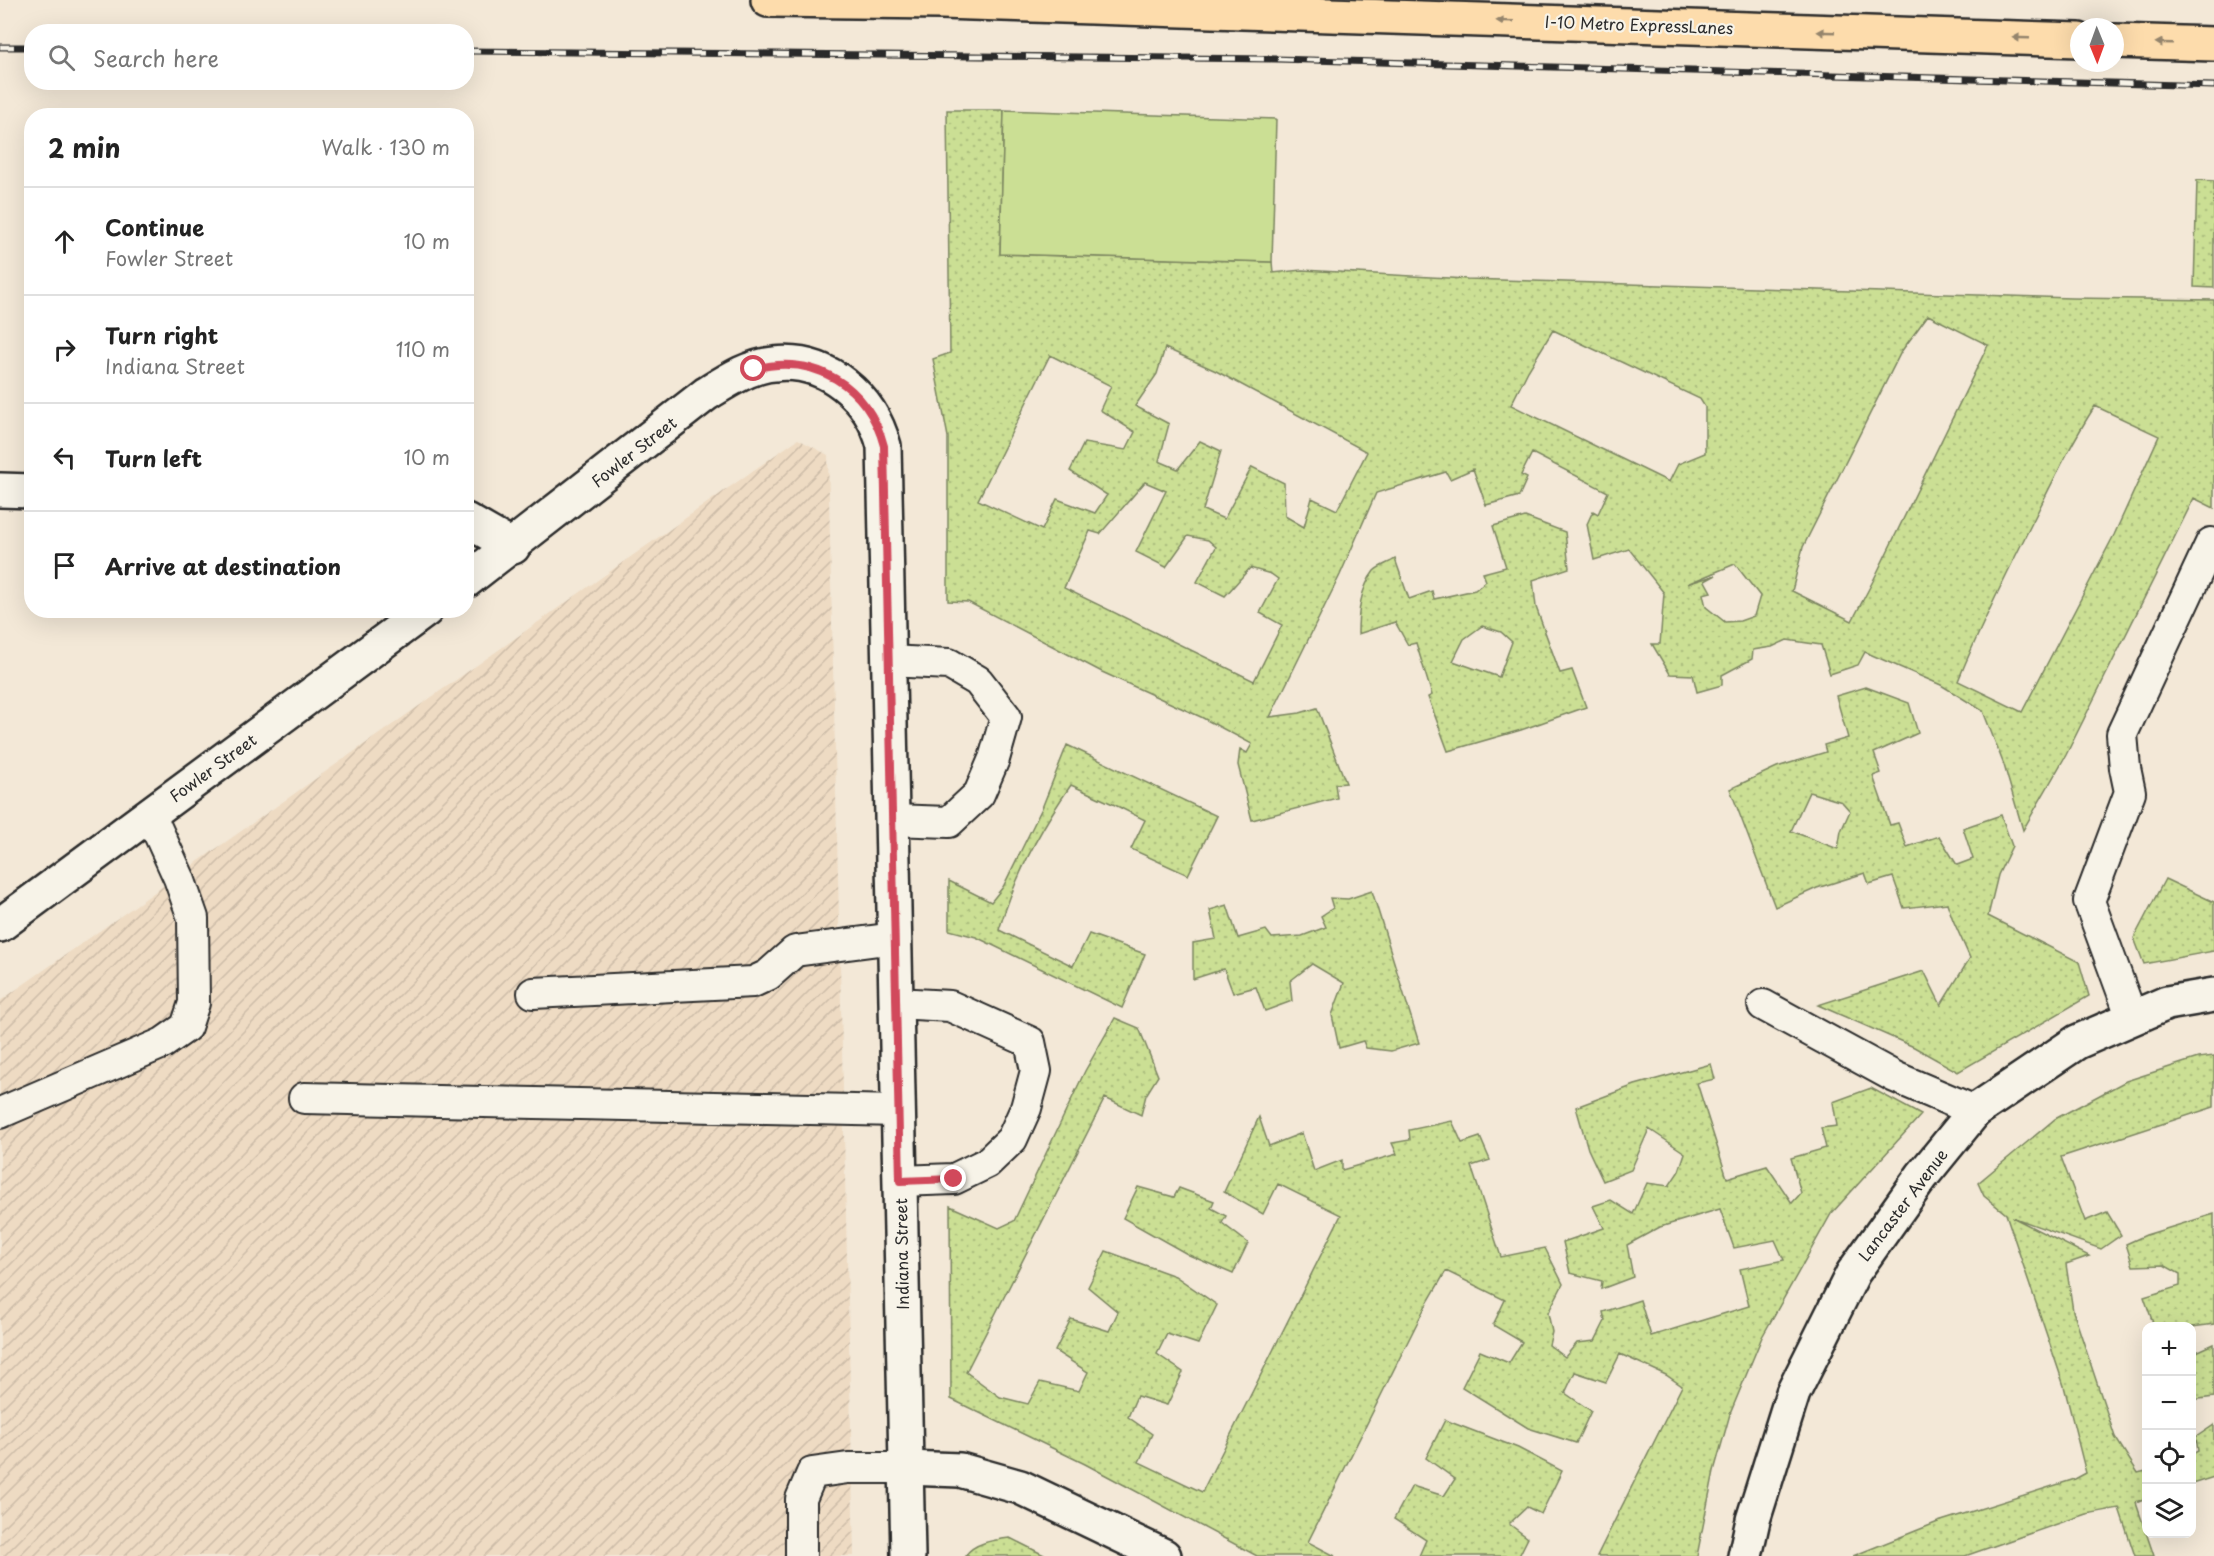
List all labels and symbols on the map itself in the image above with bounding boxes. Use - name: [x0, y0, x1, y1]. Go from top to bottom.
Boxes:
- street label: I-10 Metro ExpressLanes: [1544, 9, 1734, 39]
- one-way arrow: [1495, 16, 1514, 26]
- north arrow: [2070, 18, 2124, 72]
- one-way arrow: [1816, 27, 1835, 36]
- one-way arrow: [2011, 33, 2030, 43]
- one-way arrow: [2155, 38, 2174, 47]
- route start: [740, 355, 766, 381]
- street label: Fowler Street: [586, 410, 682, 492]
- street label: Fowler Street: [164, 727, 261, 807]
- street label: Lancaster Avenue: [1852, 1143, 1953, 1266]
- route end: [940, 1165, 966, 1191]
- street label: Indiana Street: [888, 1197, 914, 1310]

